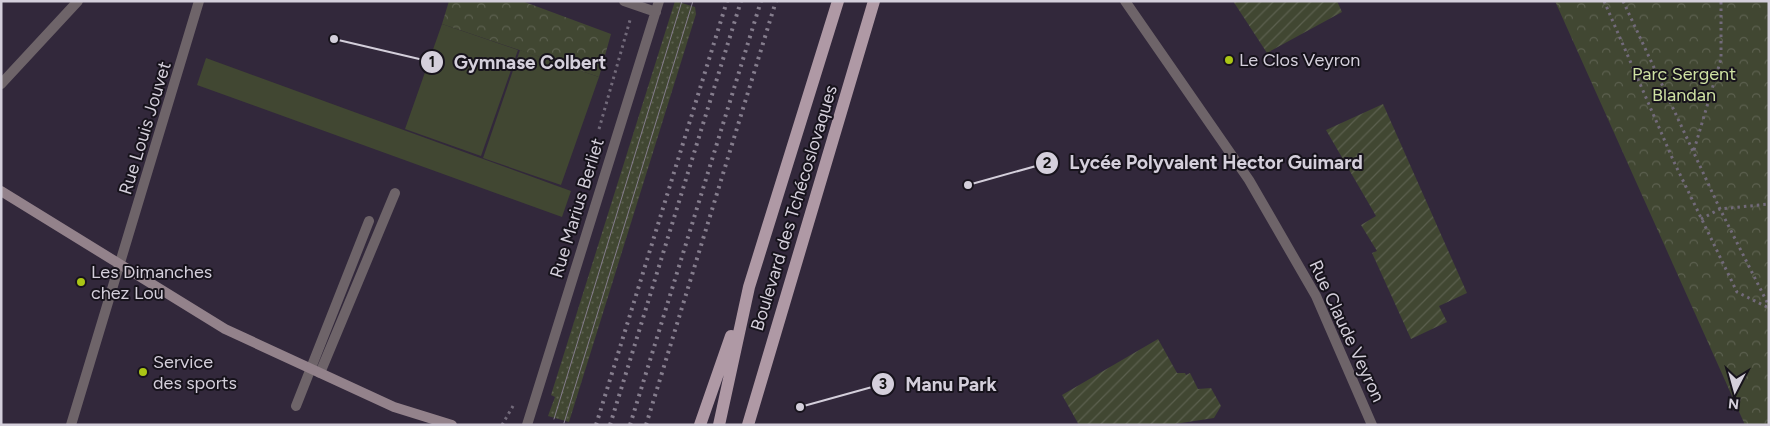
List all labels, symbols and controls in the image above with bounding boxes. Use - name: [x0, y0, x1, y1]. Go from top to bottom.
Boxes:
- callout: Gymnase Colbert: [419, 45, 617, 79]
- place label: Le Clos Veyron: [1239, 49, 1360, 71]
- text: Gymnase Colbert: [454, 51, 607, 74]
- text: 1: [429, 53, 435, 71]
- marker: Le Clos Veyron: [1223, 54, 1235, 66]
- street label: Rue Louis Jouvet: [114, 59, 176, 197]
- park label: Parc Sergent Blandan: [1632, 63, 1736, 106]
- street label: Boulevard des Tchécoslovaques: [746, 82, 842, 334]
- street label: Rue Marius Berliet: [545, 135, 609, 280]
- callout: Lycée Polyvalent Hector Guimard: [1034, 146, 1373, 180]
- text: Lycée Polyvalent Hector Guimard: [1069, 151, 1363, 174]
- text: 2: [1043, 154, 1052, 172]
- street label: Rue Claude Veyron: [1304, 257, 1390, 405]
- place label: Les Dimanches chez Lou: [91, 261, 212, 304]
- marker: Les Dimanches chez Lou: [75, 276, 87, 288]
- place label: Service des sports: [153, 351, 237, 394]
- marker: Service des sports: [137, 366, 149, 378]
- north arrow: [1710, 366, 1760, 416]
- callout: Manu Park: [870, 367, 1006, 401]
- text: Manu Park: [905, 373, 997, 396]
- text: 3: [879, 375, 887, 393]
- text: N: [1727, 394, 1740, 412]

